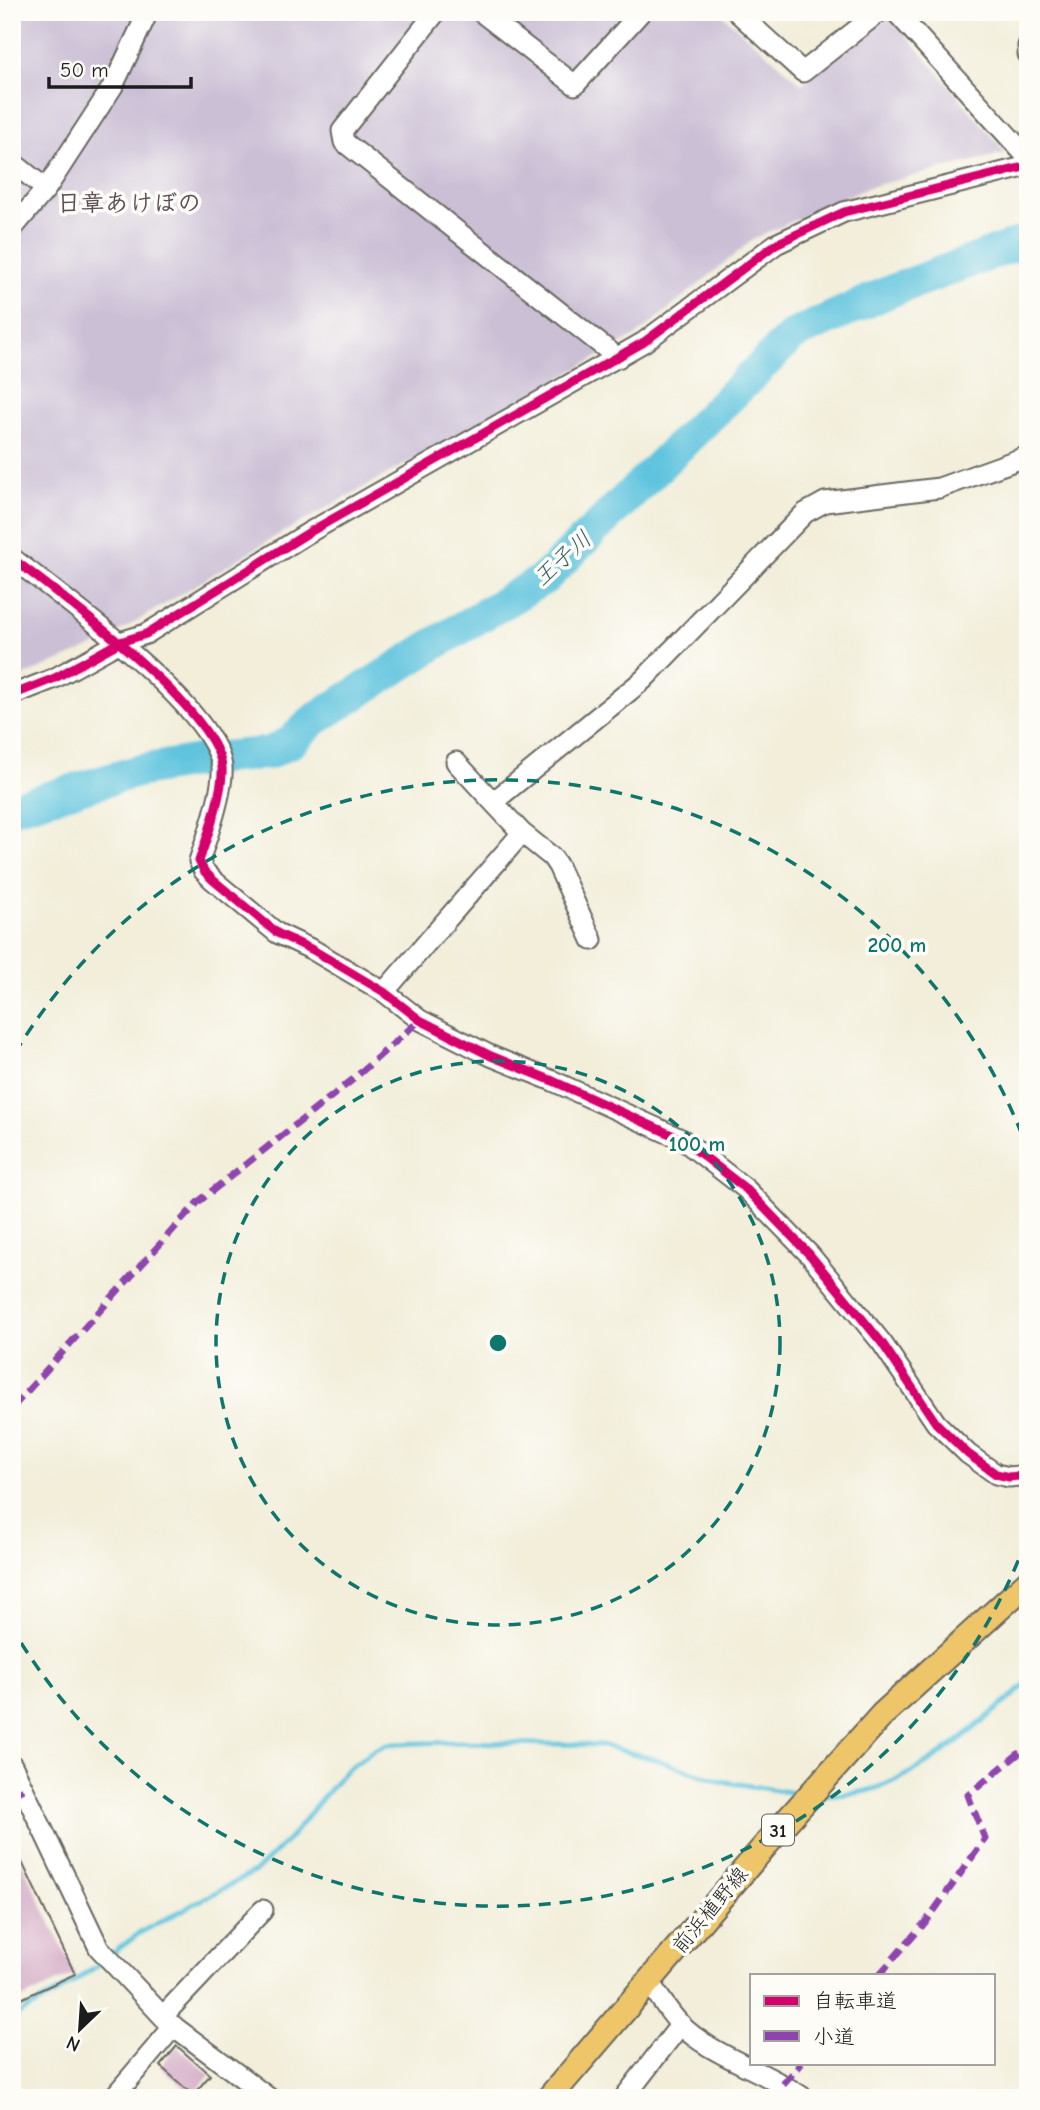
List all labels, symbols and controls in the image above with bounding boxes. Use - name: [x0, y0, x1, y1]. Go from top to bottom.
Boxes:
- scale bar: [49, 46, 191, 90]
- text: 50 m: [60, 58, 109, 82]
- district label: 日章あけぼの: [57, 189, 201, 217]
- water label: 王子川: [528, 525, 597, 591]
- text: 200 m: [868, 933, 926, 957]
- text: 100 m: [669, 1132, 725, 1156]
- centre of rings: [486, 1331, 510, 1355]
- road number: 31: [762, 1814, 794, 1846]
- street label: 前浜植野線: [667, 1862, 753, 1958]
- legend: [750, 1974, 995, 2064]
- text: 自転車道: [813, 1989, 897, 2013]
- north arrow: [46, 1994, 116, 2064]
- text: 小道: [813, 2025, 855, 2049]
- text: N: [63, 2031, 84, 2056]

